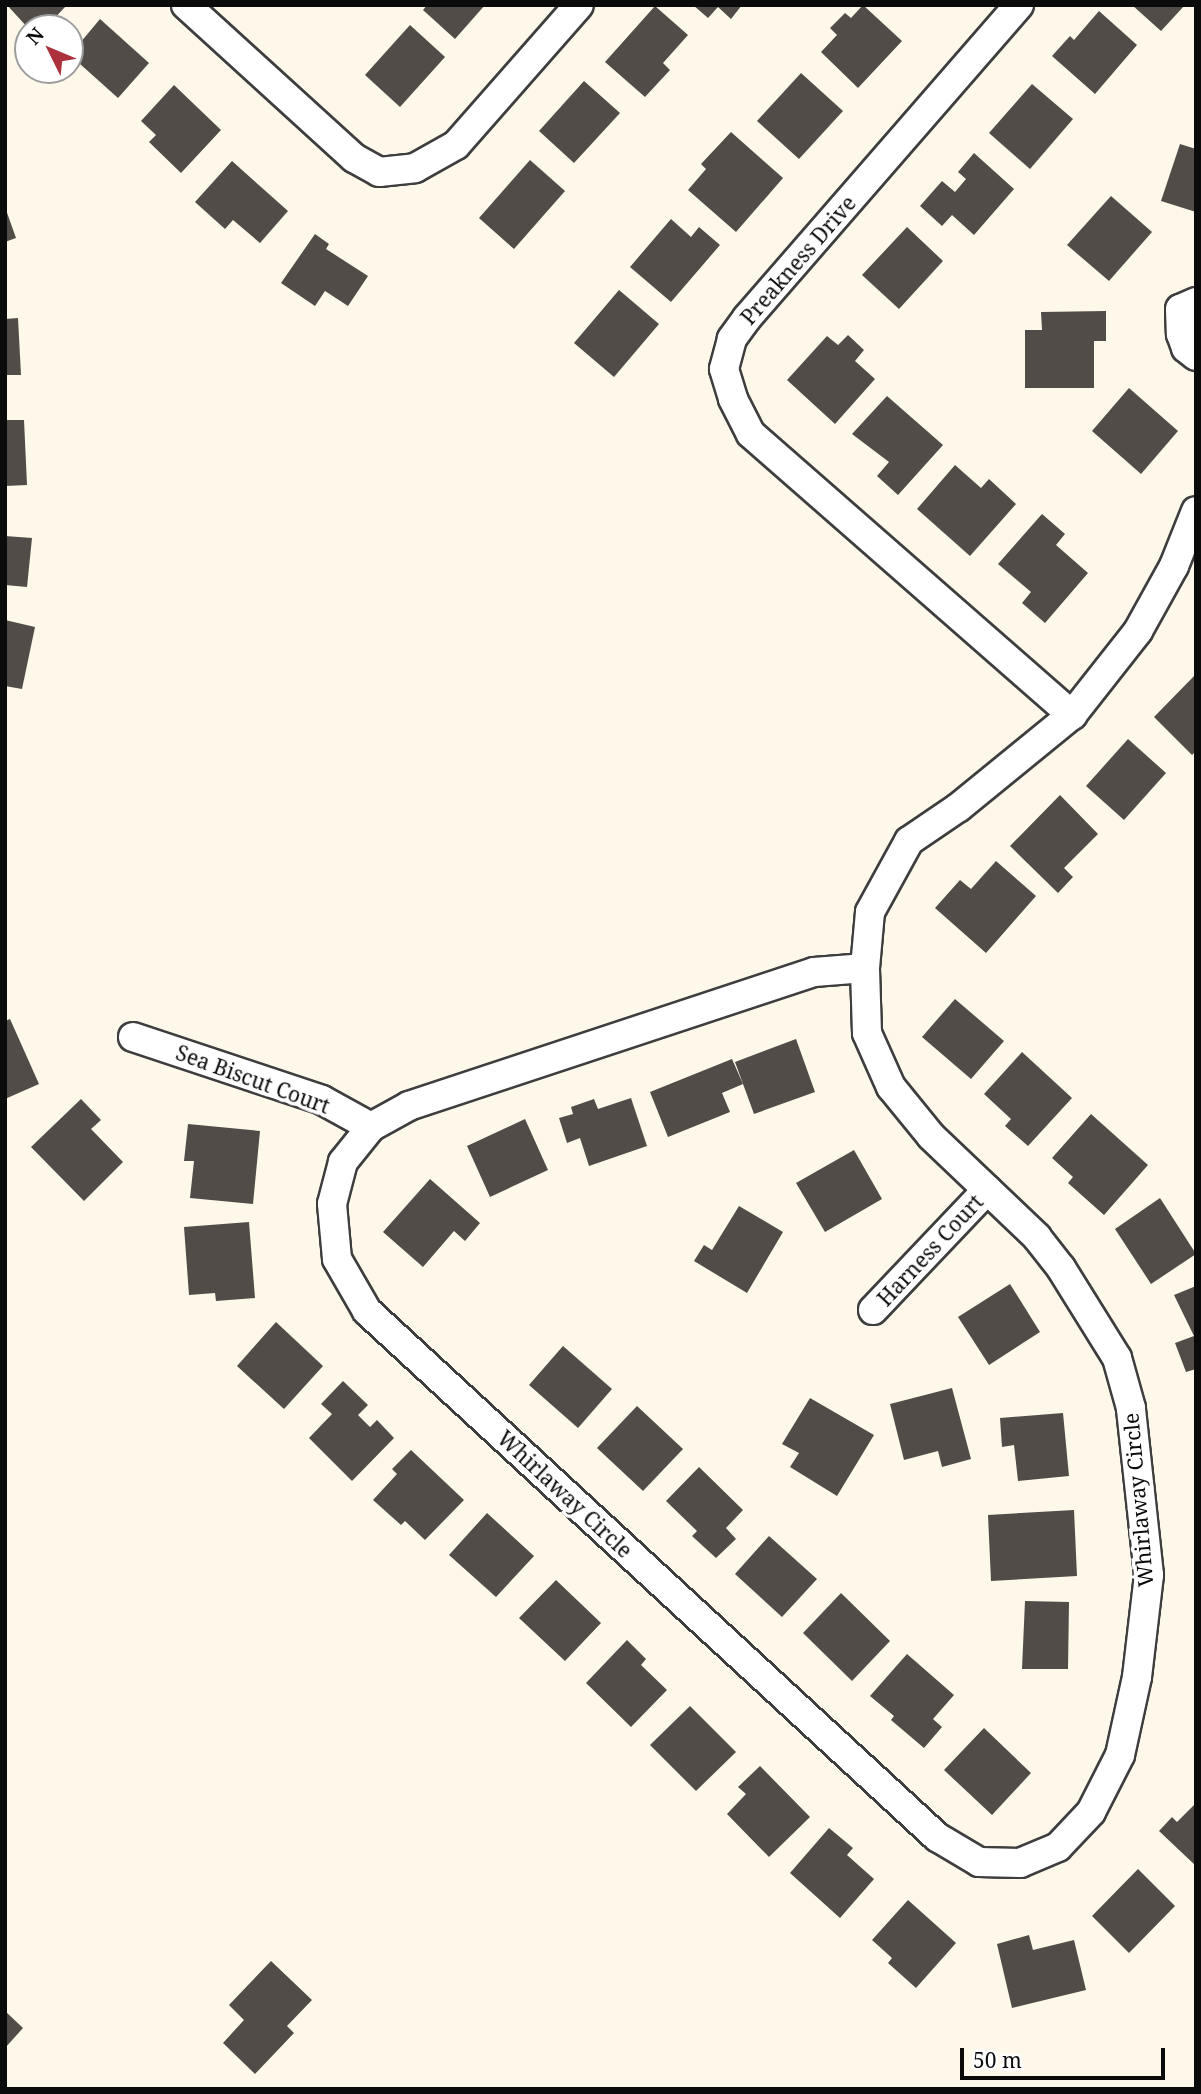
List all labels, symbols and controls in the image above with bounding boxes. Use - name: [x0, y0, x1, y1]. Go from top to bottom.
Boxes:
- north arrow: [14, 14, 84, 84]
- text: N: [20, 22, 50, 50]
- street label: Preakness Drive: [735, 190, 861, 330]
- street label: Sea Biscut Court: [173, 1039, 333, 1119]
- street label: Harness Court: [872, 1189, 988, 1311]
- street label: Whirlaway Circle: [1118, 1412, 1158, 1588]
- street label: Whirlaway Circle: [493, 1425, 637, 1563]
- scale bar: [963, 2035, 1168, 2078]
- text: 50 m: [973, 2046, 1022, 2074]

